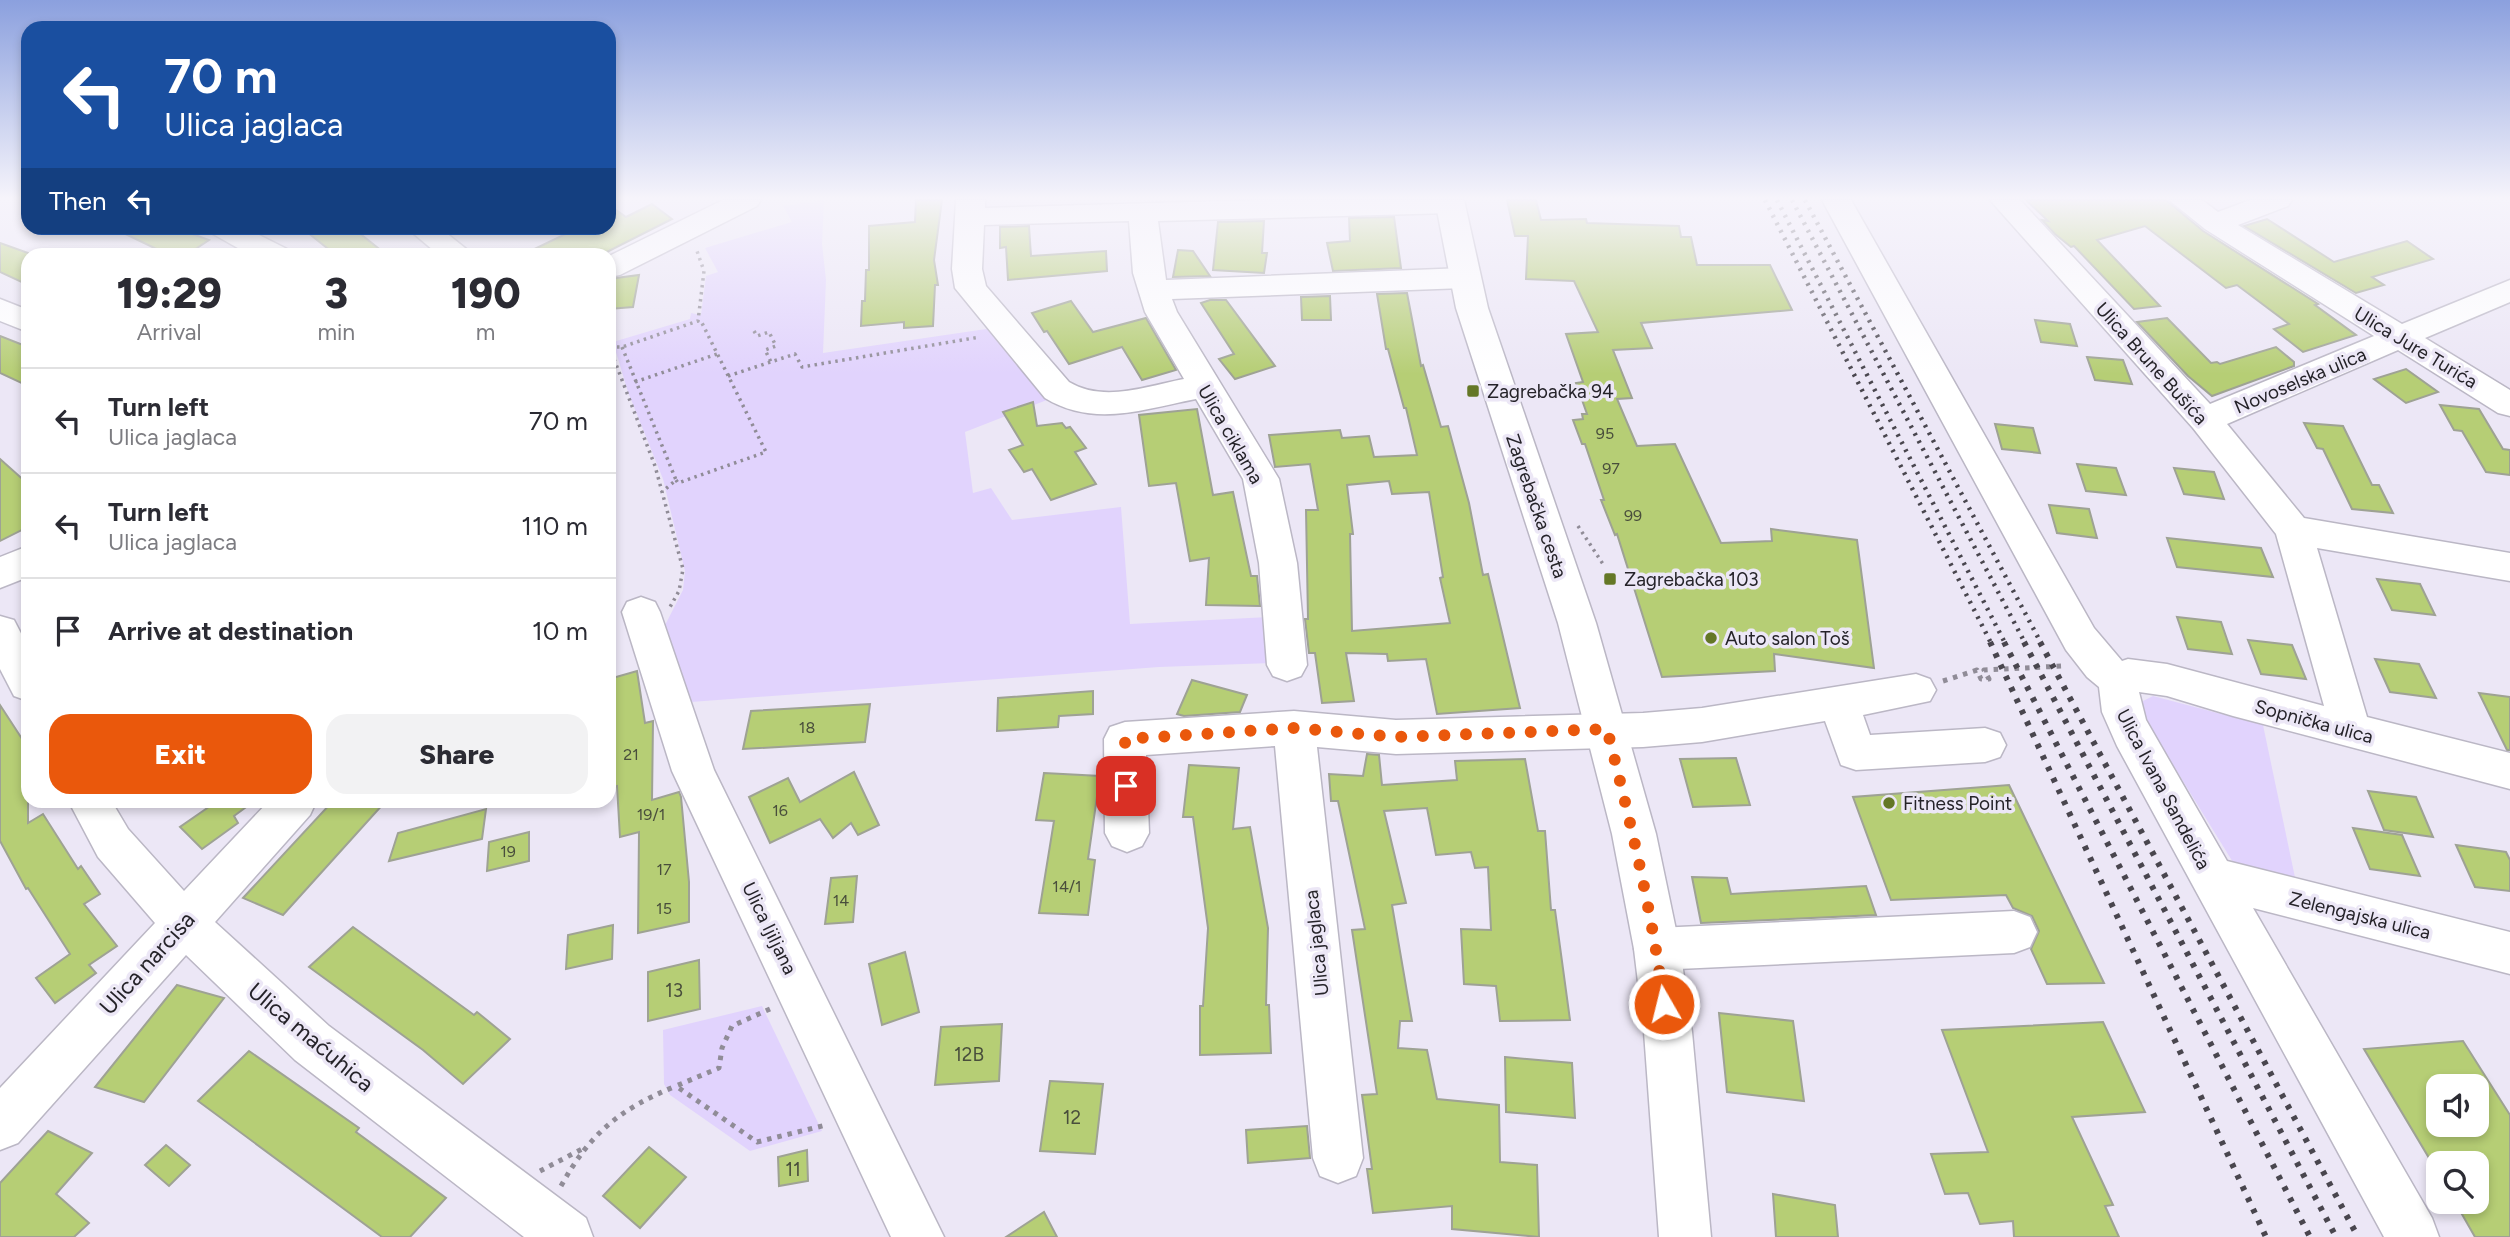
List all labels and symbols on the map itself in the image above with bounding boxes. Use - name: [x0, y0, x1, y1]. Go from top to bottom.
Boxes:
- street label: Ulica Brune Bušića: [2091, 297, 2213, 429]
- street label: Ulica Jure Turića: [2350, 302, 2481, 393]
- street label: Novoselska ulica: [2231, 342, 2370, 419]
- place label: Zagrebačka 94: [1487, 380, 1614, 403]
- street label: Ulica ciklama: [1193, 381, 1268, 488]
- marker: Zagrebačka 94: [1465, 383, 1481, 399]
- house number: 95: [1596, 424, 1614, 443]
- street label: Zagrebačka cesta: [1501, 431, 1572, 581]
- house number: 97: [1602, 459, 1620, 478]
- house number: 99: [1624, 506, 1642, 525]
- place label: Zagrebačka 103: [1624, 568, 1759, 591]
- marker: Zagrebačka 103: [1602, 571, 1618, 587]
- place label: Auto salon Toš: [1725, 627, 1850, 650]
- marker: Auto salon Toš: [1703, 630, 1719, 646]
- street label: Sopnička ulica: [2252, 695, 2376, 748]
- street label: Ulica Ivana Sandelića: [2112, 705, 2216, 873]
- house number: 18: [799, 718, 815, 737]
- house number: 21: [623, 745, 639, 764]
- pin: [1096, 756, 1156, 816]
- place label: Fitness Point: [1903, 792, 2012, 815]
- marker: Fitness Point: [1881, 795, 1897, 811]
- house number: 16: [772, 801, 788, 820]
- house number: 19/1: [637, 805, 665, 824]
- house number: 19: [500, 842, 516, 861]
- house number: 17: [656, 860, 672, 879]
- house number: 14/1: [1052, 877, 1082, 896]
- street label: Ulica ljiljana: [737, 878, 802, 978]
- street label: Zelengajska ulica: [2287, 887, 2433, 944]
- street label: Ulica jaglaca: [1299, 889, 1333, 997]
- house number: 14: [833, 891, 849, 910]
- house number: 15: [656, 899, 672, 918]
- street label: Ulica narcisa: [93, 906, 201, 1020]
- position arrow: [1627, 967, 1701, 1041]
- street label: Ulica maćuhica: [242, 976, 380, 1098]
- house number: 13: [665, 979, 683, 1002]
- house number: 12B: [954, 1043, 984, 1066]
- house number: 12: [1063, 1106, 1081, 1129]
- house number: 11: [785, 1158, 801, 1181]

